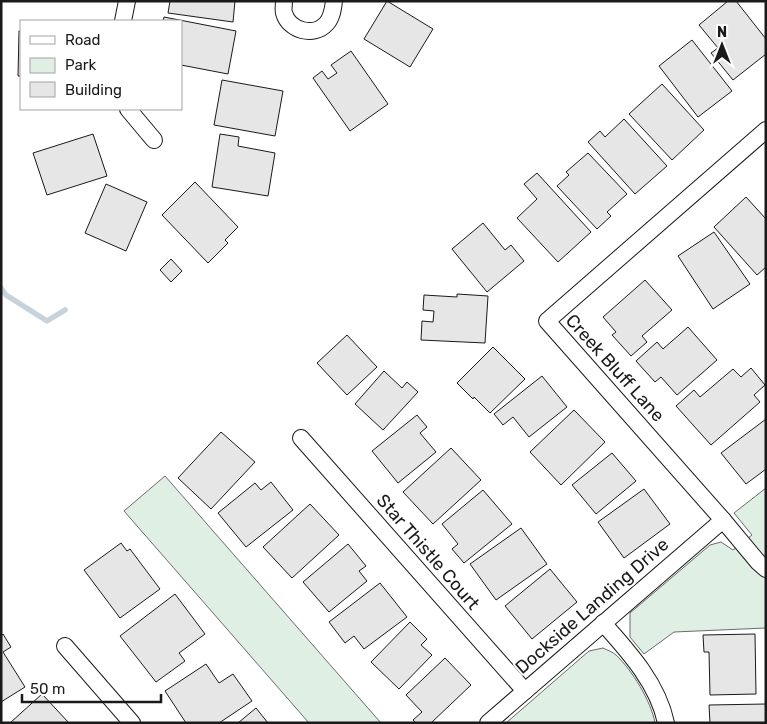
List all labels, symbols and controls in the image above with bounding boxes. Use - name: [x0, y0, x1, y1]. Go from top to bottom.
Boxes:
- legend: [20, 20, 182, 110]
- north arrow: [697, 20, 747, 70]
- text: N: [717, 24, 727, 41]
- text: Road: [65, 31, 101, 49]
- text: Park: [65, 56, 96, 74]
- text: Building: [65, 81, 122, 99]
- street label: Creek Bluff Lane: [561, 310, 669, 426]
- street label: Star Thistle Court: [372, 490, 484, 614]
- street label: Dockside Landing Drive: [511, 533, 673, 679]
- scale bar: [22, 672, 161, 704]
- text: 50 m: [30, 680, 65, 698]

